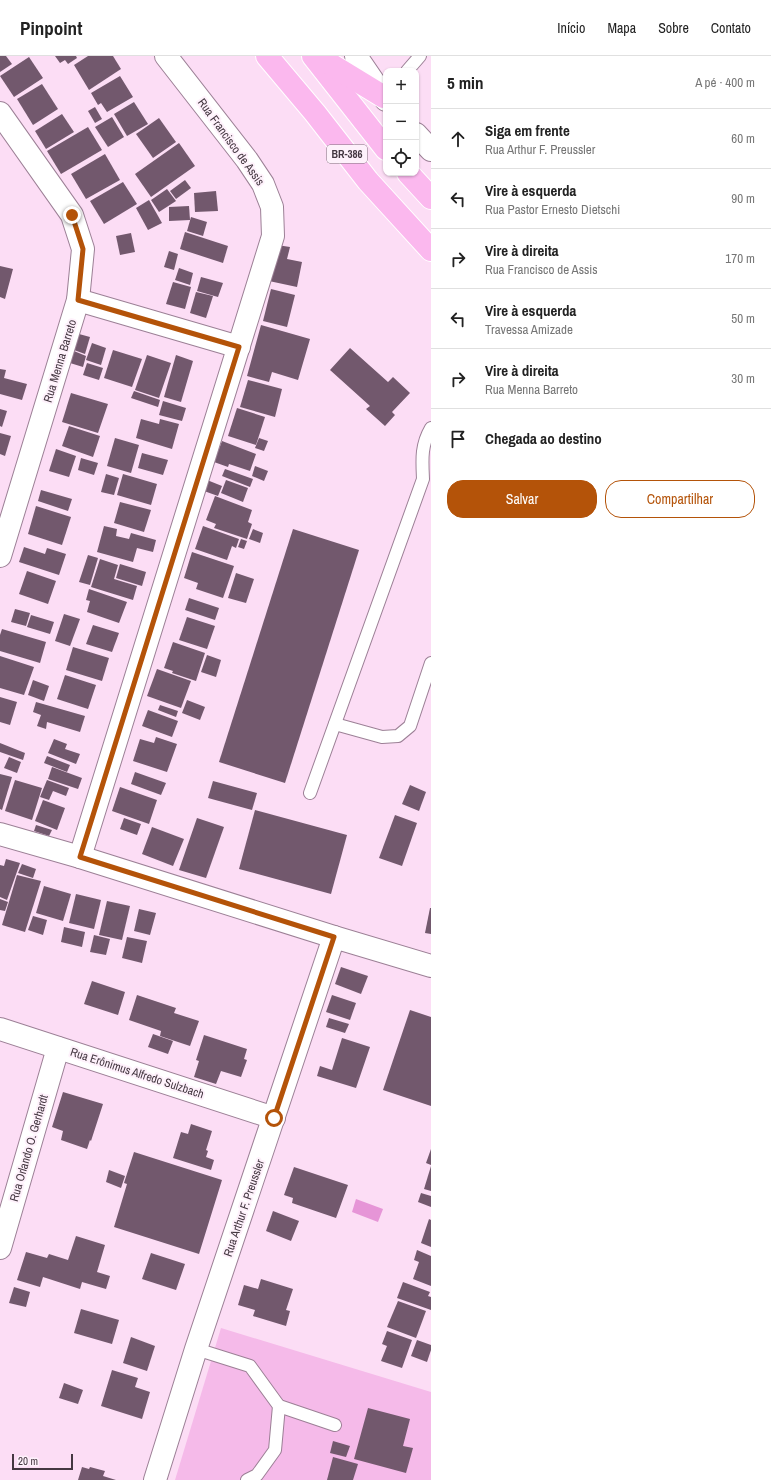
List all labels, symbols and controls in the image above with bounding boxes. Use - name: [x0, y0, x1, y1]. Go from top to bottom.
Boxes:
- text: Pinpoint: [20, 15, 82, 41]
- text: Início: [557, 19, 585, 37]
- text: Mapa: [607, 19, 636, 37]
- text: Sobre: [658, 19, 689, 37]
- text: Contato: [711, 19, 751, 37]
- map controls: [383, 68, 419, 176]
- button: +: [383, 68, 419, 104]
- text: 5 min: [447, 71, 483, 94]
- text: A pé · 400 m: [695, 74, 755, 91]
- street label: Rua Francisco de Assis: [194, 95, 268, 189]
- button: −: [383, 104, 419, 140]
- text: Siga em frente: [485, 120, 570, 141]
- icon: ahead: [447, 128, 469, 150]
- text: 60 m: [731, 130, 755, 147]
- button: locate: [383, 140, 419, 176]
- text: Rua Arthur F. Preussler: [485, 141, 595, 158]
- road number: BR-386: [327, 145, 367, 163]
- text: Vire à esquerda: [485, 180, 576, 201]
- icon: left: [447, 188, 469, 210]
- text: 90 m: [731, 190, 755, 207]
- text: Rua Pastor Ernesto Dietschi: [485, 201, 620, 218]
- route end: [63, 206, 81, 224]
- text: Vire à direita: [485, 240, 559, 261]
- icon: right: [447, 248, 469, 270]
- text: 170 m: [725, 250, 755, 267]
- text: Rua Francisco de Assis: [485, 261, 598, 278]
- text: Vire à esquerda: [485, 300, 576, 321]
- icon: left: [447, 308, 469, 330]
- text: 50 m: [731, 310, 755, 327]
- street label: Rua Menna Barreto: [40, 318, 80, 404]
- text: Travessa Amizade: [485, 321, 573, 338]
- text: Vire à direita: [485, 360, 559, 381]
- icon: right: [447, 368, 469, 390]
- text: 30 m: [731, 370, 755, 387]
- text: Rua Menna Barreto: [485, 381, 578, 398]
- icon: arrive: [447, 428, 469, 450]
- text: Chegada ao destino: [485, 428, 602, 449]
- button: Salvar: [447, 480, 597, 518]
- button: Compartilhar: [605, 480, 755, 518]
- street label: Rua Erônimus Alfredo Sulzbach: [68, 1044, 206, 1102]
- street label: Rua Orlando O. Gerhardt: [6, 1092, 52, 1203]
- route start: [265, 1109, 283, 1127]
- street label: Rua Arthur F. Preussler: [220, 1157, 268, 1259]
- scale bar: [12, 1452, 73, 1471]
- text: 20 m: [18, 1454, 38, 1468]

